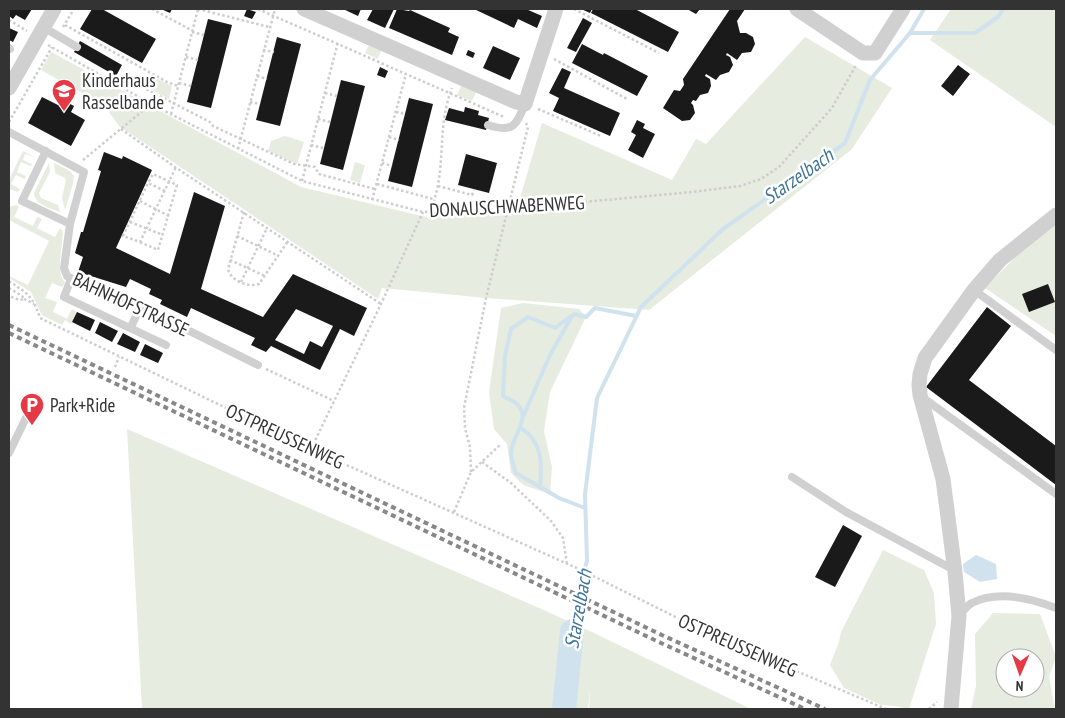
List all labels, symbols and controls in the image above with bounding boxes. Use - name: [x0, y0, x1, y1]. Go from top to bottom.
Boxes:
- place label: Kinderhaus Rasselbande: [82, 68, 164, 114]
- school or university icon: Kinderhaus Rasselbande: [51, 78, 77, 112]
- water label: Starzelbach: [758, 142, 839, 210]
- street label: DONAUSCHWABENWEG: [429, 190, 585, 222]
- street label: BAHNHOFSTRASSE: [69, 267, 193, 341]
- parking icon: Park+Ride: [19, 392, 45, 426]
- place label: Park+Ride: [50, 393, 116, 417]
- street label: OSTPREUSSENWEG: [222, 398, 348, 474]
- water label: Starzelbach: [558, 566, 598, 651]
- street label: OSTPREUSSENWEG: [675, 608, 801, 682]
- north arrow: [995, 648, 1045, 698]
- text: N: [1015, 677, 1024, 695]

